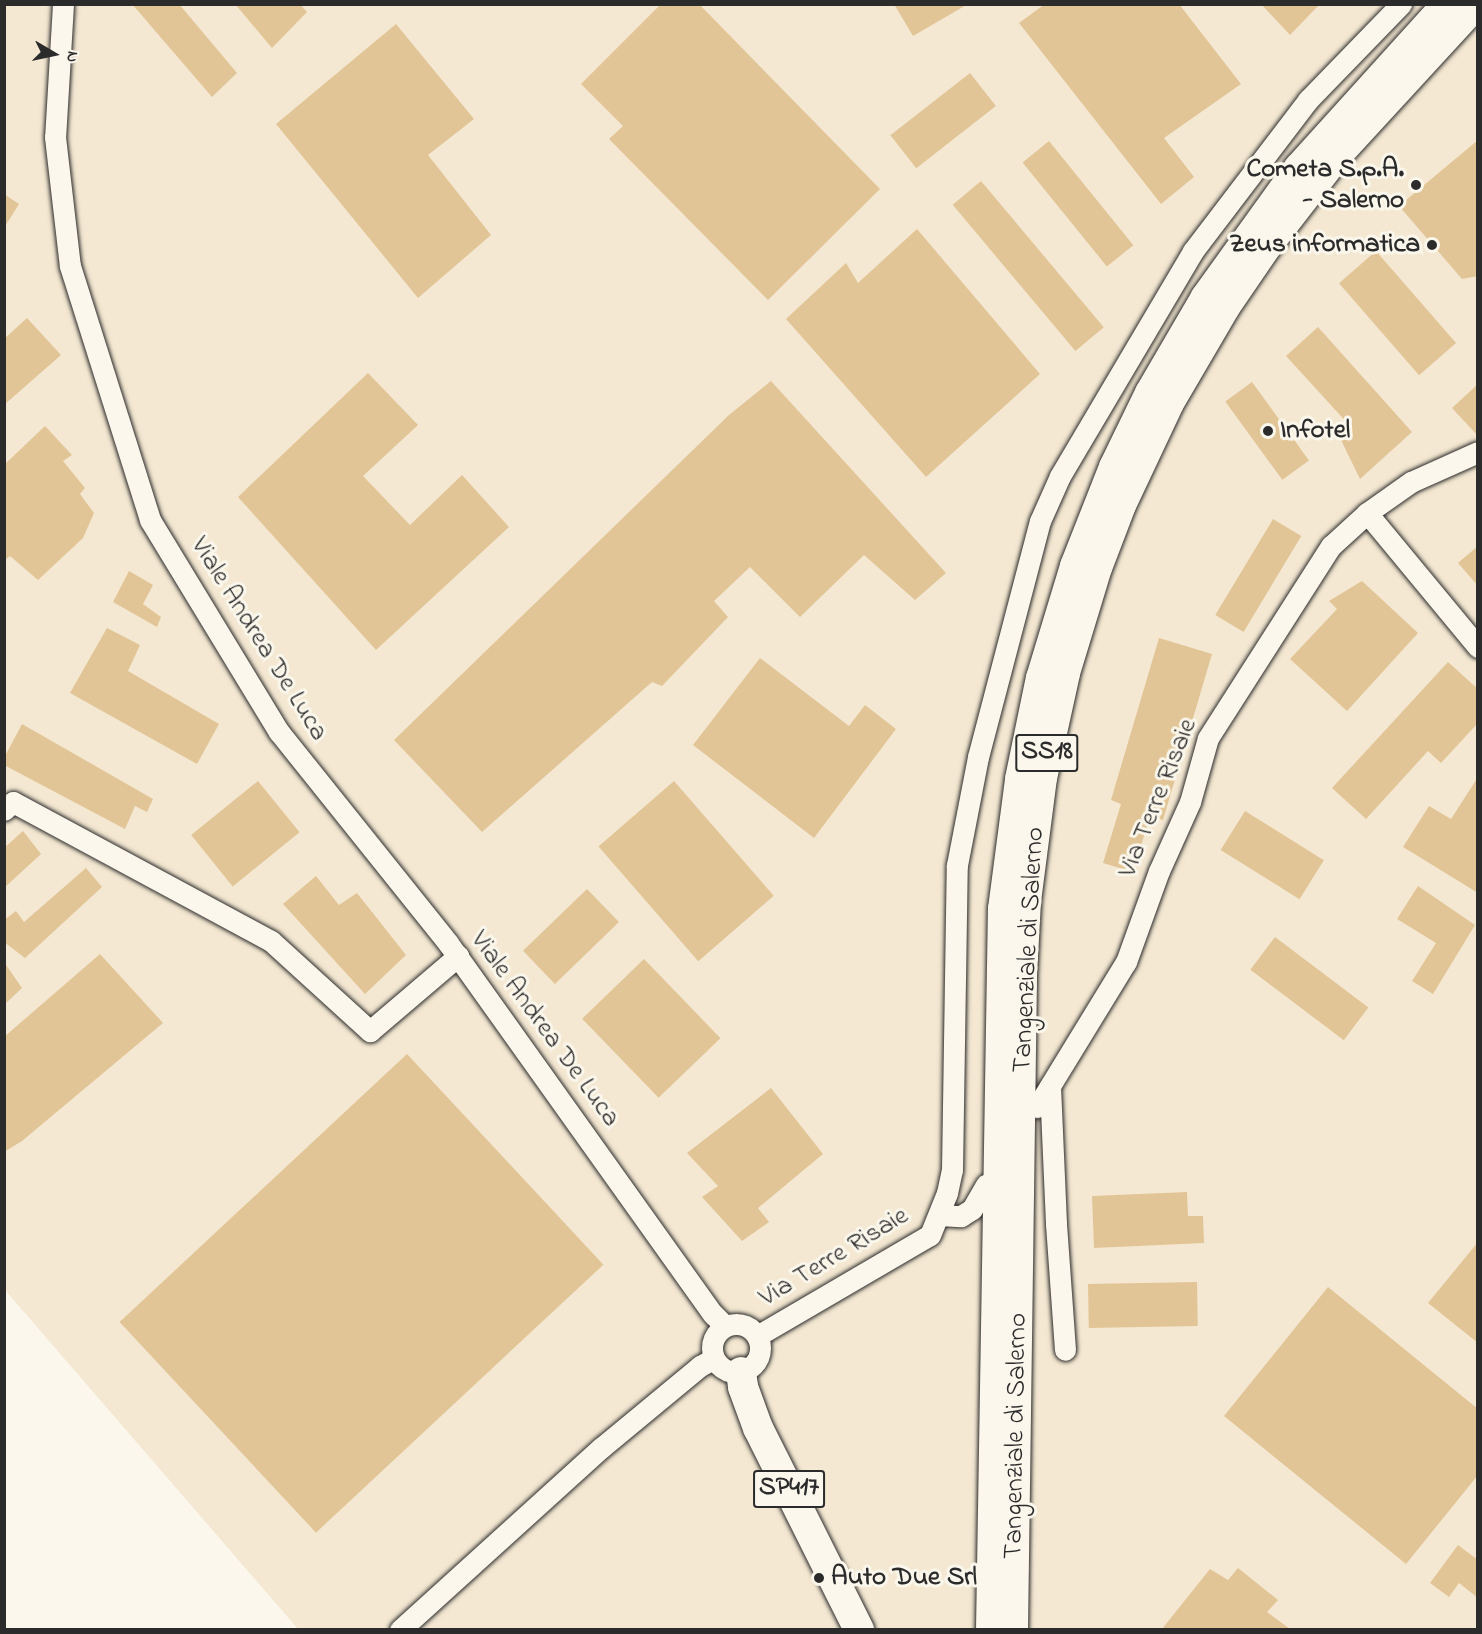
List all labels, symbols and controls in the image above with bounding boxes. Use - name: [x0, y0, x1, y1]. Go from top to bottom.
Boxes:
- north arrow: [24, 24, 84, 84]
- text: N: [59, 50, 84, 64]
- place label: Cometa S.p.A. - Salerno: [1247, 153, 1404, 216]
- marker: Cometa S.p.A. - Salerno: [1409, 178, 1423, 192]
- place label: Zeus informatica: [1229, 229, 1420, 261]
- marker: Zeus informatica: [1425, 238, 1439, 252]
- place label: Infotel: [1280, 415, 1350, 447]
- marker: Infotel: [1261, 424, 1275, 438]
- street label: Viale Andrea De Luca: [183, 531, 335, 747]
- street label: Via Terre Risaie: [1111, 714, 1205, 882]
- road number: SS18: [1014, 730, 1080, 776]
- street label: Tangenziale di Salerno: [1006, 826, 1052, 1074]
- street label: Viale Andrea De Luca: [463, 925, 627, 1133]
- street label: Via Terre Risaie: [753, 1200, 915, 1314]
- street label: Tangenziale di Salerno: [998, 1313, 1034, 1559]
- road number: SP417: [753, 1466, 825, 1512]
- place label: Auto Due Srl: [831, 1562, 977, 1594]
- marker: Auto Due Srl: [812, 1571, 826, 1585]

